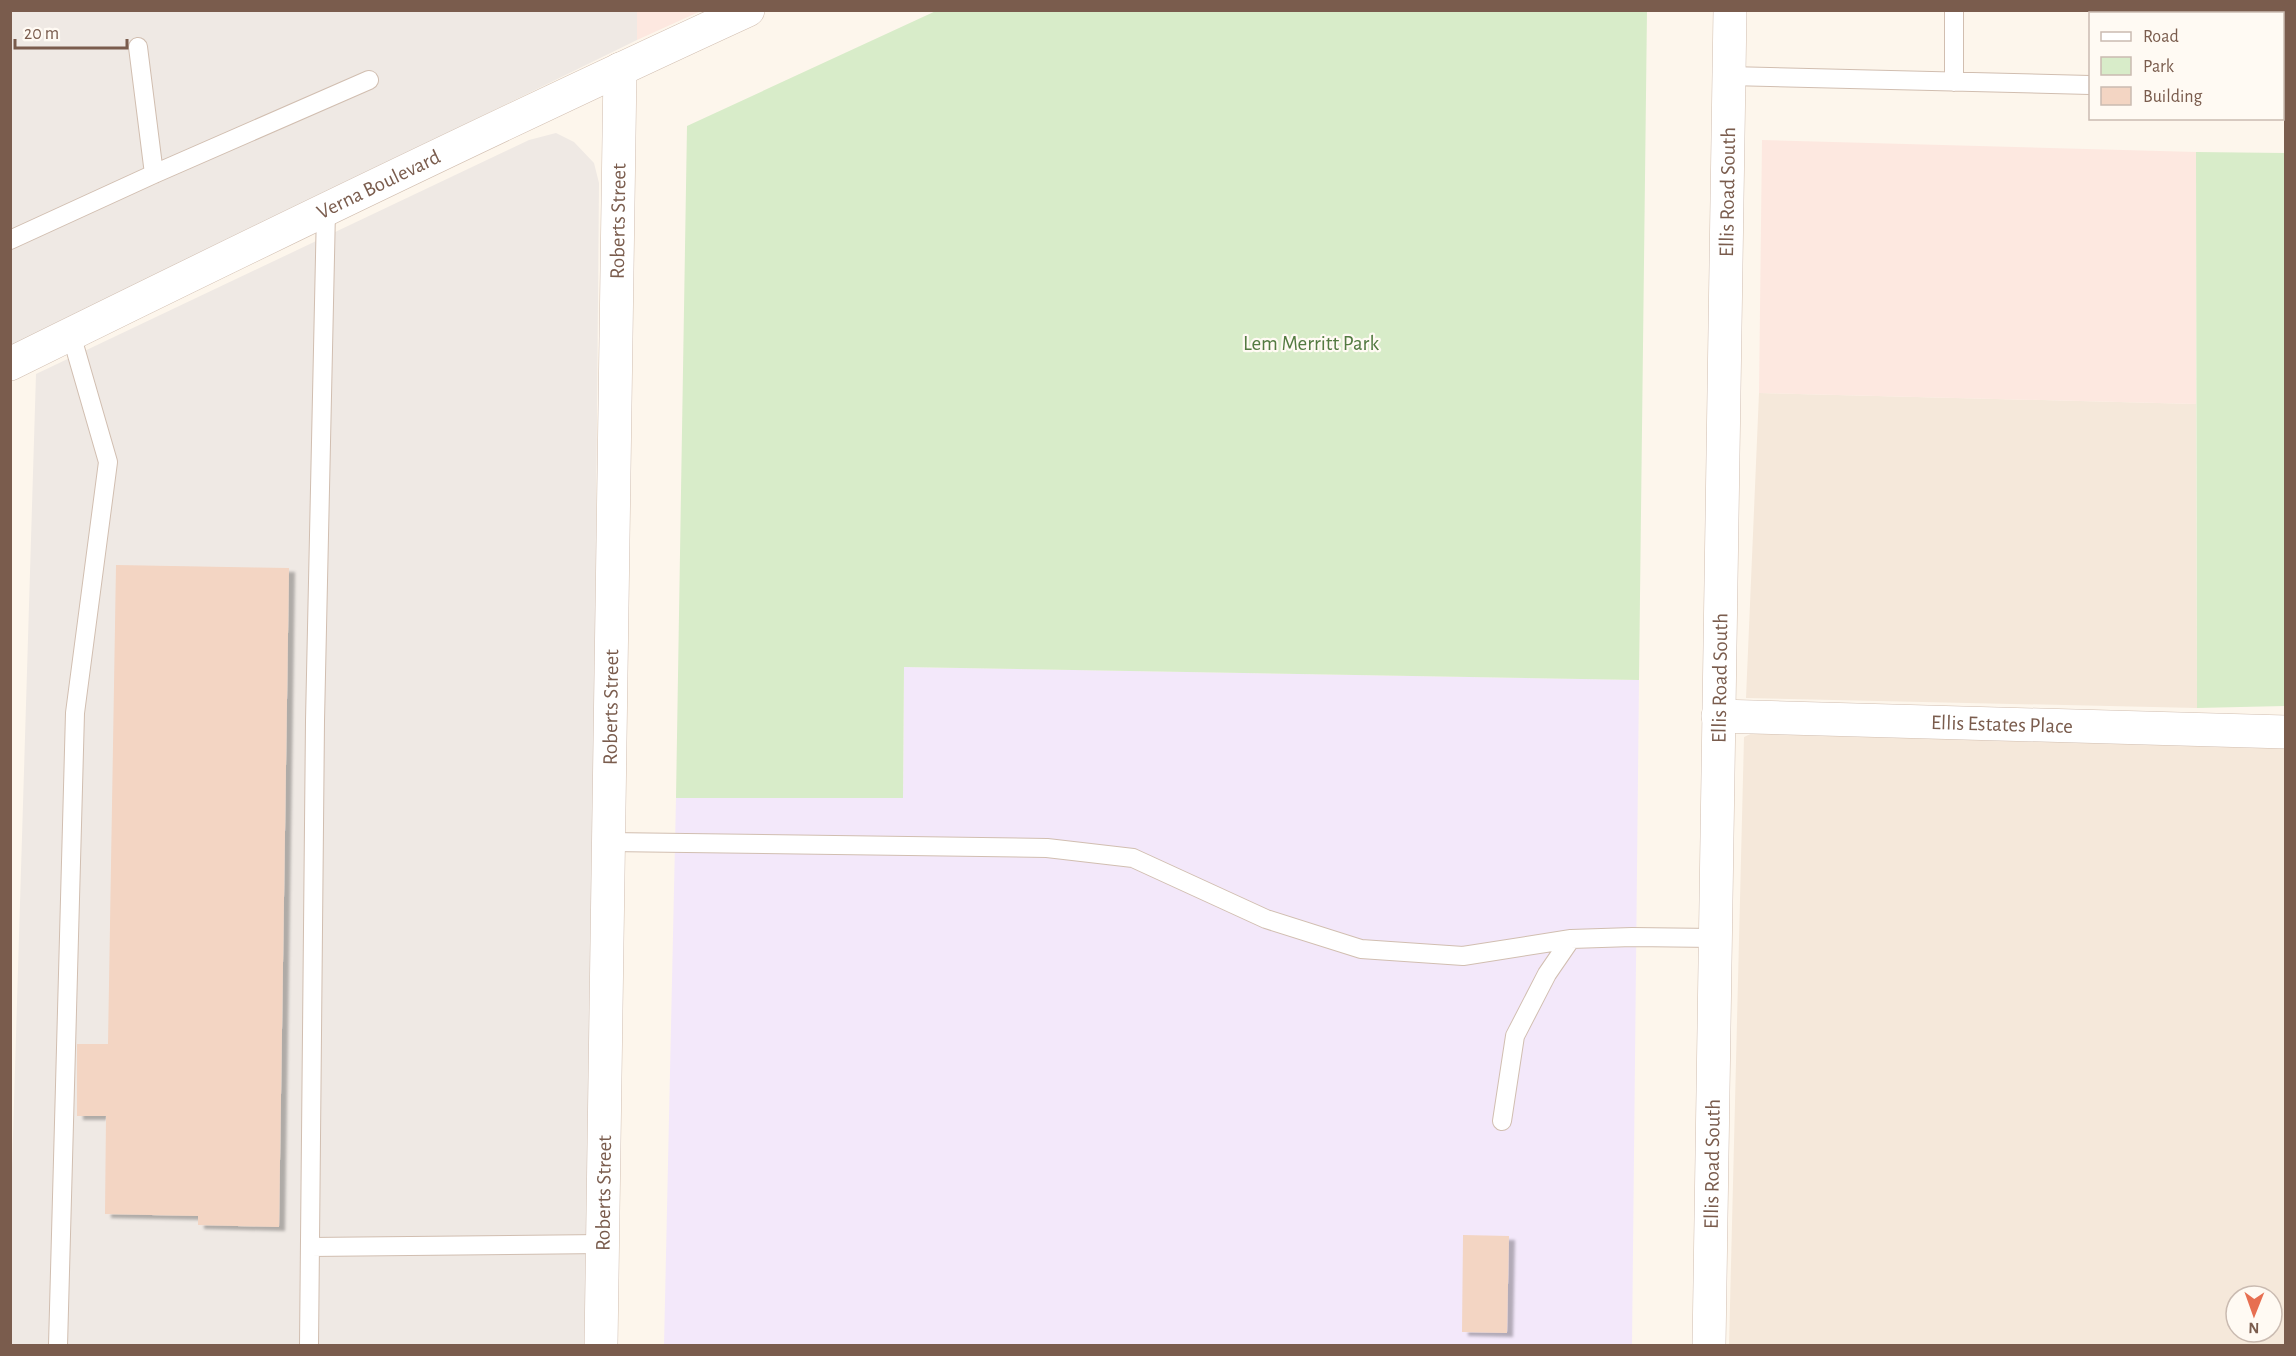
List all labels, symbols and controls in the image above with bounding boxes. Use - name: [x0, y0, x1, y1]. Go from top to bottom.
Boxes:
- scale bar: [15, 12, 128, 50]
- legend: [2089, 12, 2284, 120]
- text: 20 m: [24, 25, 59, 43]
- text: Road: [2143, 28, 2179, 46]
- text: Park: [2143, 58, 2175, 76]
- text: Building: [2143, 88, 2203, 106]
- street label: Ellis Road South: [1716, 127, 1739, 257]
- street label: Verna Boulevard: [313, 146, 444, 223]
- street label: Roberts Street: [606, 163, 629, 279]
- park label: Lem Merritt Park: [1243, 333, 1379, 354]
- street label: Ellis Road South: [1708, 613, 1731, 743]
- street label: Roberts Street: [599, 649, 622, 765]
- street label: Ellis Estates Place: [1931, 712, 2073, 736]
- street label: Ellis Road South: [1700, 1099, 1723, 1229]
- street label: Roberts Street: [592, 1135, 615, 1251]
- north arrow: [2224, 1284, 2284, 1344]
- text: N: [2248, 1320, 2259, 1336]

